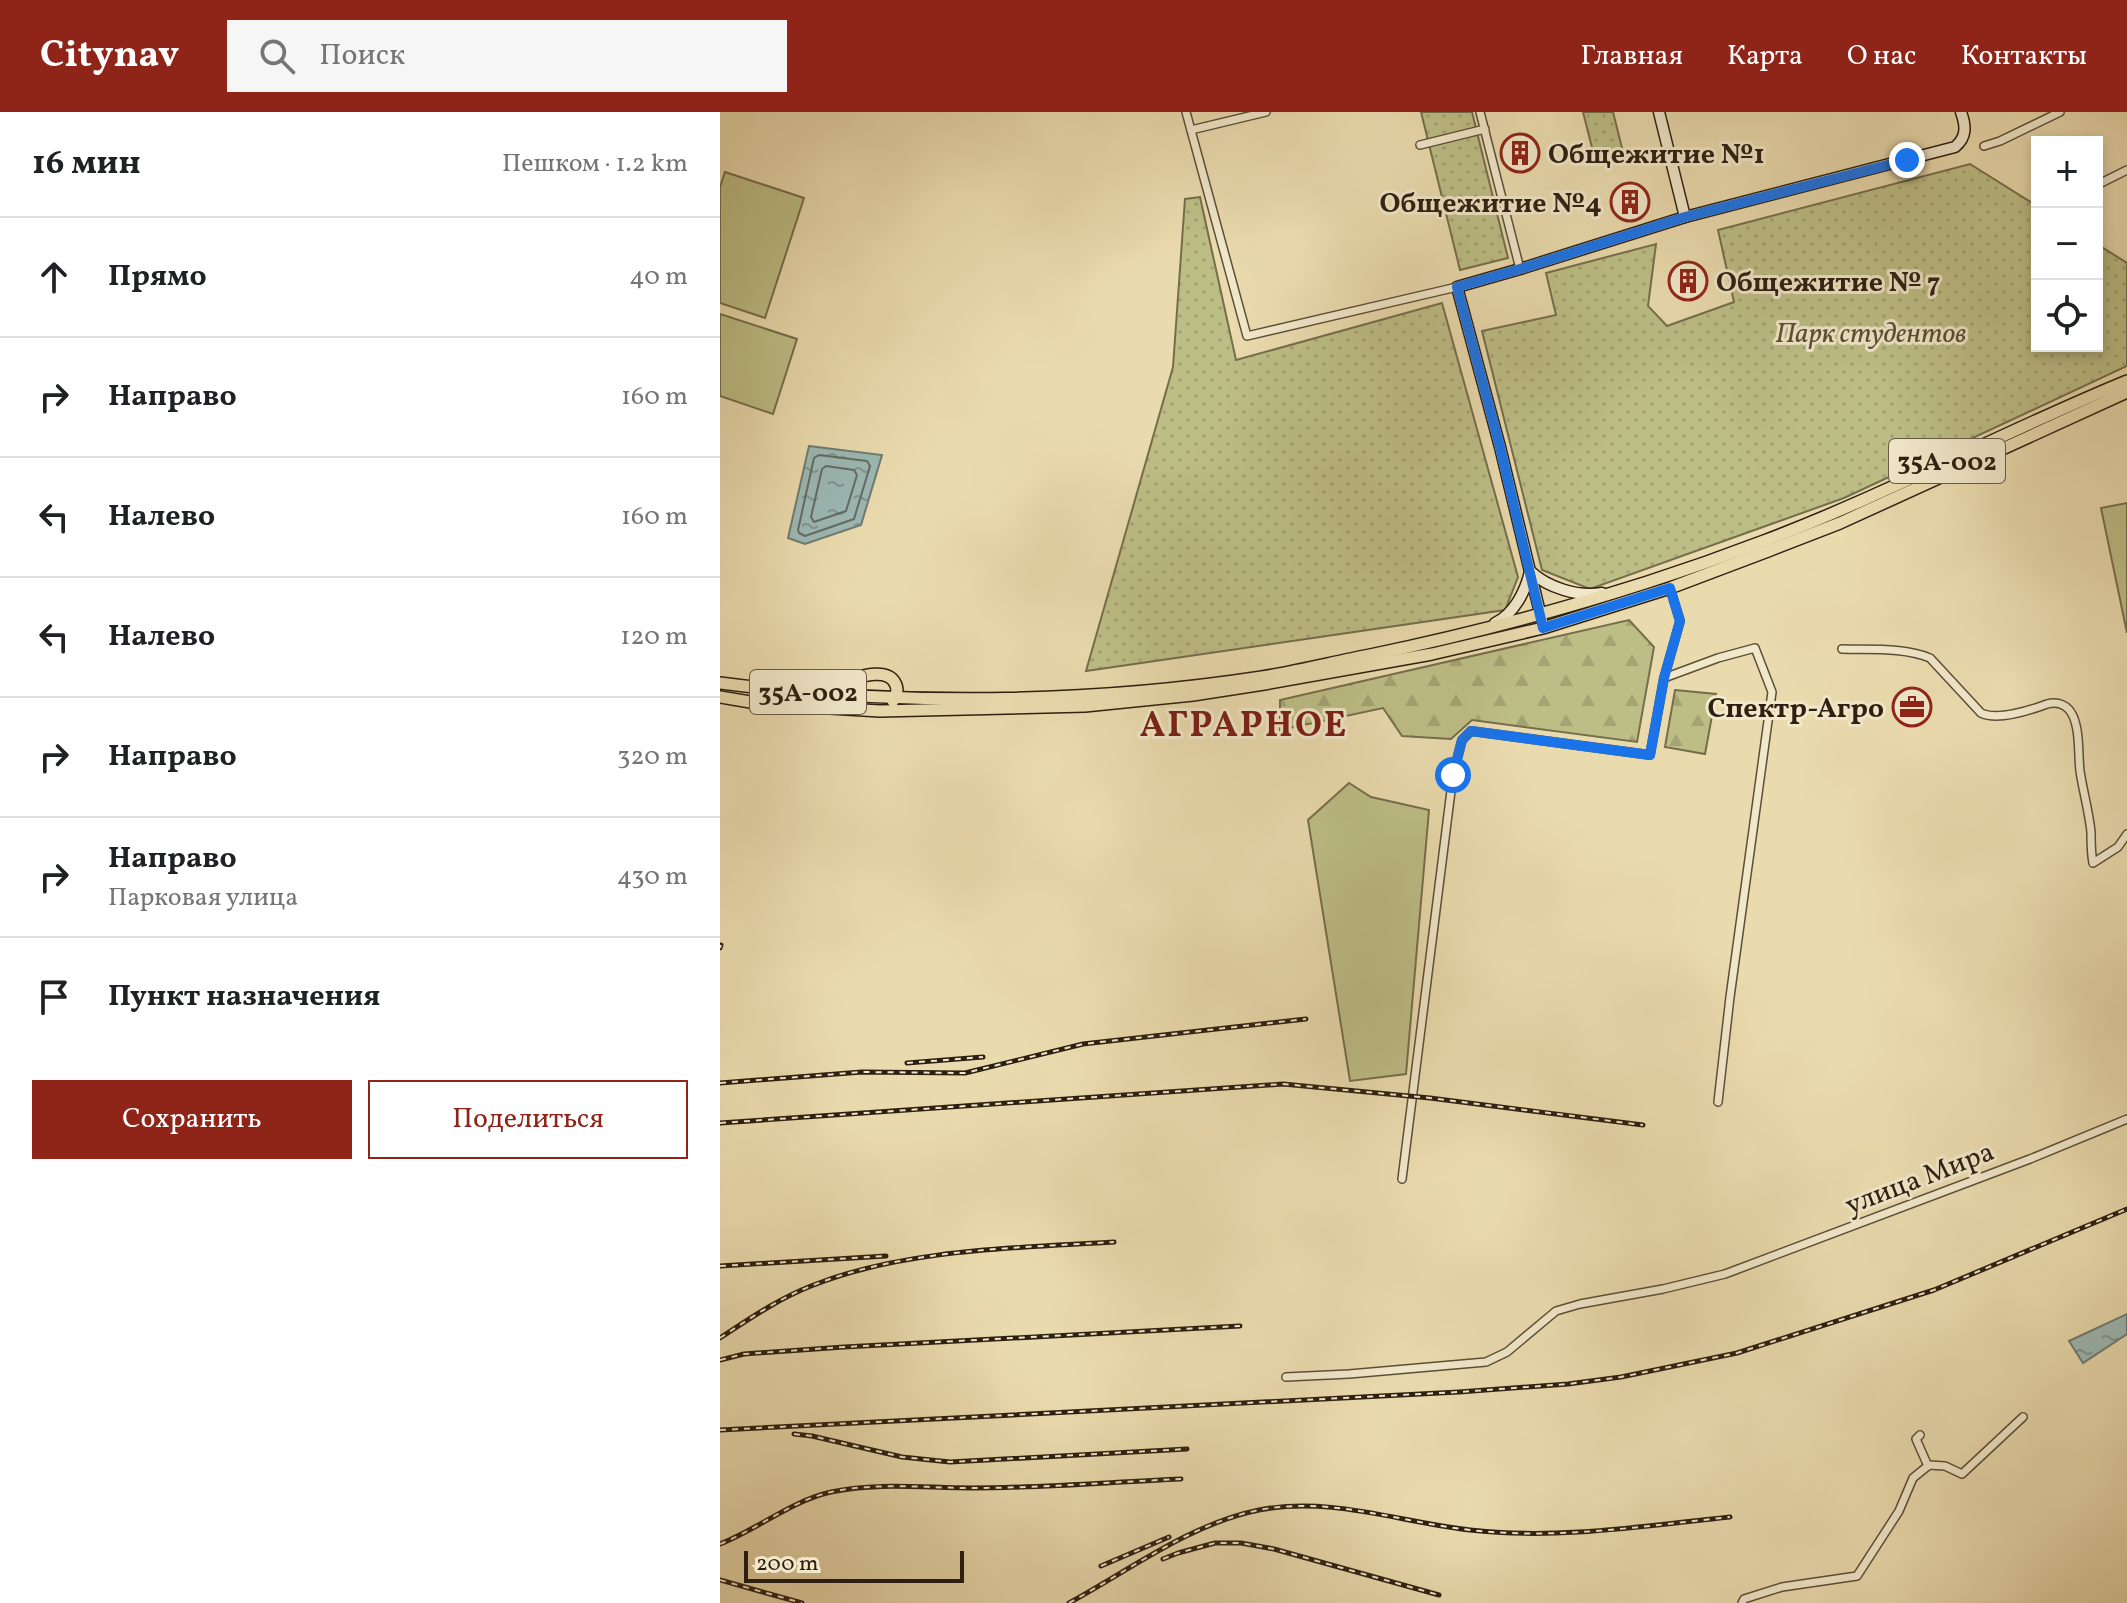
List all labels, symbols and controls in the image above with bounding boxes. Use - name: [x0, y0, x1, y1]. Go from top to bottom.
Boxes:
- search box: [227, 20, 787, 92]
- text: Citynav: [40, 30, 179, 83]
- icon: search: [255, 34, 299, 78]
- text: Поиск: [319, 35, 405, 77]
- text: Главная: [1581, 37, 1683, 76]
- text: Карта: [1727, 37, 1803, 76]
- text: О нас: [1847, 37, 1917, 76]
- text: Контакты: [1961, 37, 2087, 76]
- building icon: Общежитие №1: [1499, 132, 1541, 174]
- place label: Общежитие №1: [1548, 136, 1765, 175]
- map controls: [2031, 136, 2103, 352]
- button: +: [2031, 136, 2103, 208]
- text: 16 мин: [32, 141, 141, 188]
- route end: [1889, 142, 1925, 178]
- text: Пешком · 1.2 km: [502, 146, 688, 182]
- building icon: Общежитие №4: [1609, 181, 1651, 223]
- place label: Общежитие №4: [1380, 185, 1602, 224]
- button: −: [2031, 208, 2103, 280]
- icon: ahead: [32, 255, 76, 299]
- text: Прямо: [108, 256, 207, 298]
- text: 40 m: [629, 259, 688, 295]
- building icon: Общежитие № 7: [1667, 260, 1709, 302]
- place label: Общежитие № 7: [1716, 264, 1940, 303]
- button: locate: [2031, 280, 2103, 352]
- park label: Парк студентов: [1776, 315, 1966, 354]
- icon: right: [32, 375, 76, 419]
- text: Направо: [108, 376, 237, 418]
- text: 160 m: [621, 379, 688, 415]
- road number: 35А-002: [1889, 439, 2005, 483]
- icon: left: [32, 495, 76, 539]
- text: Налево: [108, 496, 215, 538]
- text: 160 m: [621, 499, 688, 535]
- icon: left: [32, 615, 76, 659]
- text: Налево: [108, 616, 215, 658]
- text: 120 m: [620, 619, 688, 655]
- road number: 35А-002: [750, 670, 866, 714]
- office icon: Спектр-Агро: [1891, 686, 1933, 728]
- place label: Спектр-Агро: [1707, 690, 1884, 729]
- district label: АГРАРНОЕ: [1140, 702, 1348, 752]
- icon: right: [32, 735, 76, 779]
- text: Направо: [108, 736, 237, 778]
- text: 320 m: [617, 739, 688, 775]
- route start: [1435, 757, 1471, 793]
- text: Направо: [108, 838, 237, 880]
- icon: right: [32, 855, 76, 899]
- text: 430 m: [617, 859, 688, 895]
- text: Парковая улица: [108, 880, 298, 916]
- icon: arrive: [32, 975, 76, 1019]
- text: Пункт назначения: [108, 976, 380, 1018]
- button: Сохранить: [32, 1080, 352, 1159]
- button: Поделиться: [368, 1080, 688, 1159]
- street label: улица Мира: [1840, 1133, 2000, 1226]
- scale bar: [744, 1547, 964, 1583]
- text: 200 m: [756, 1549, 818, 1580]

